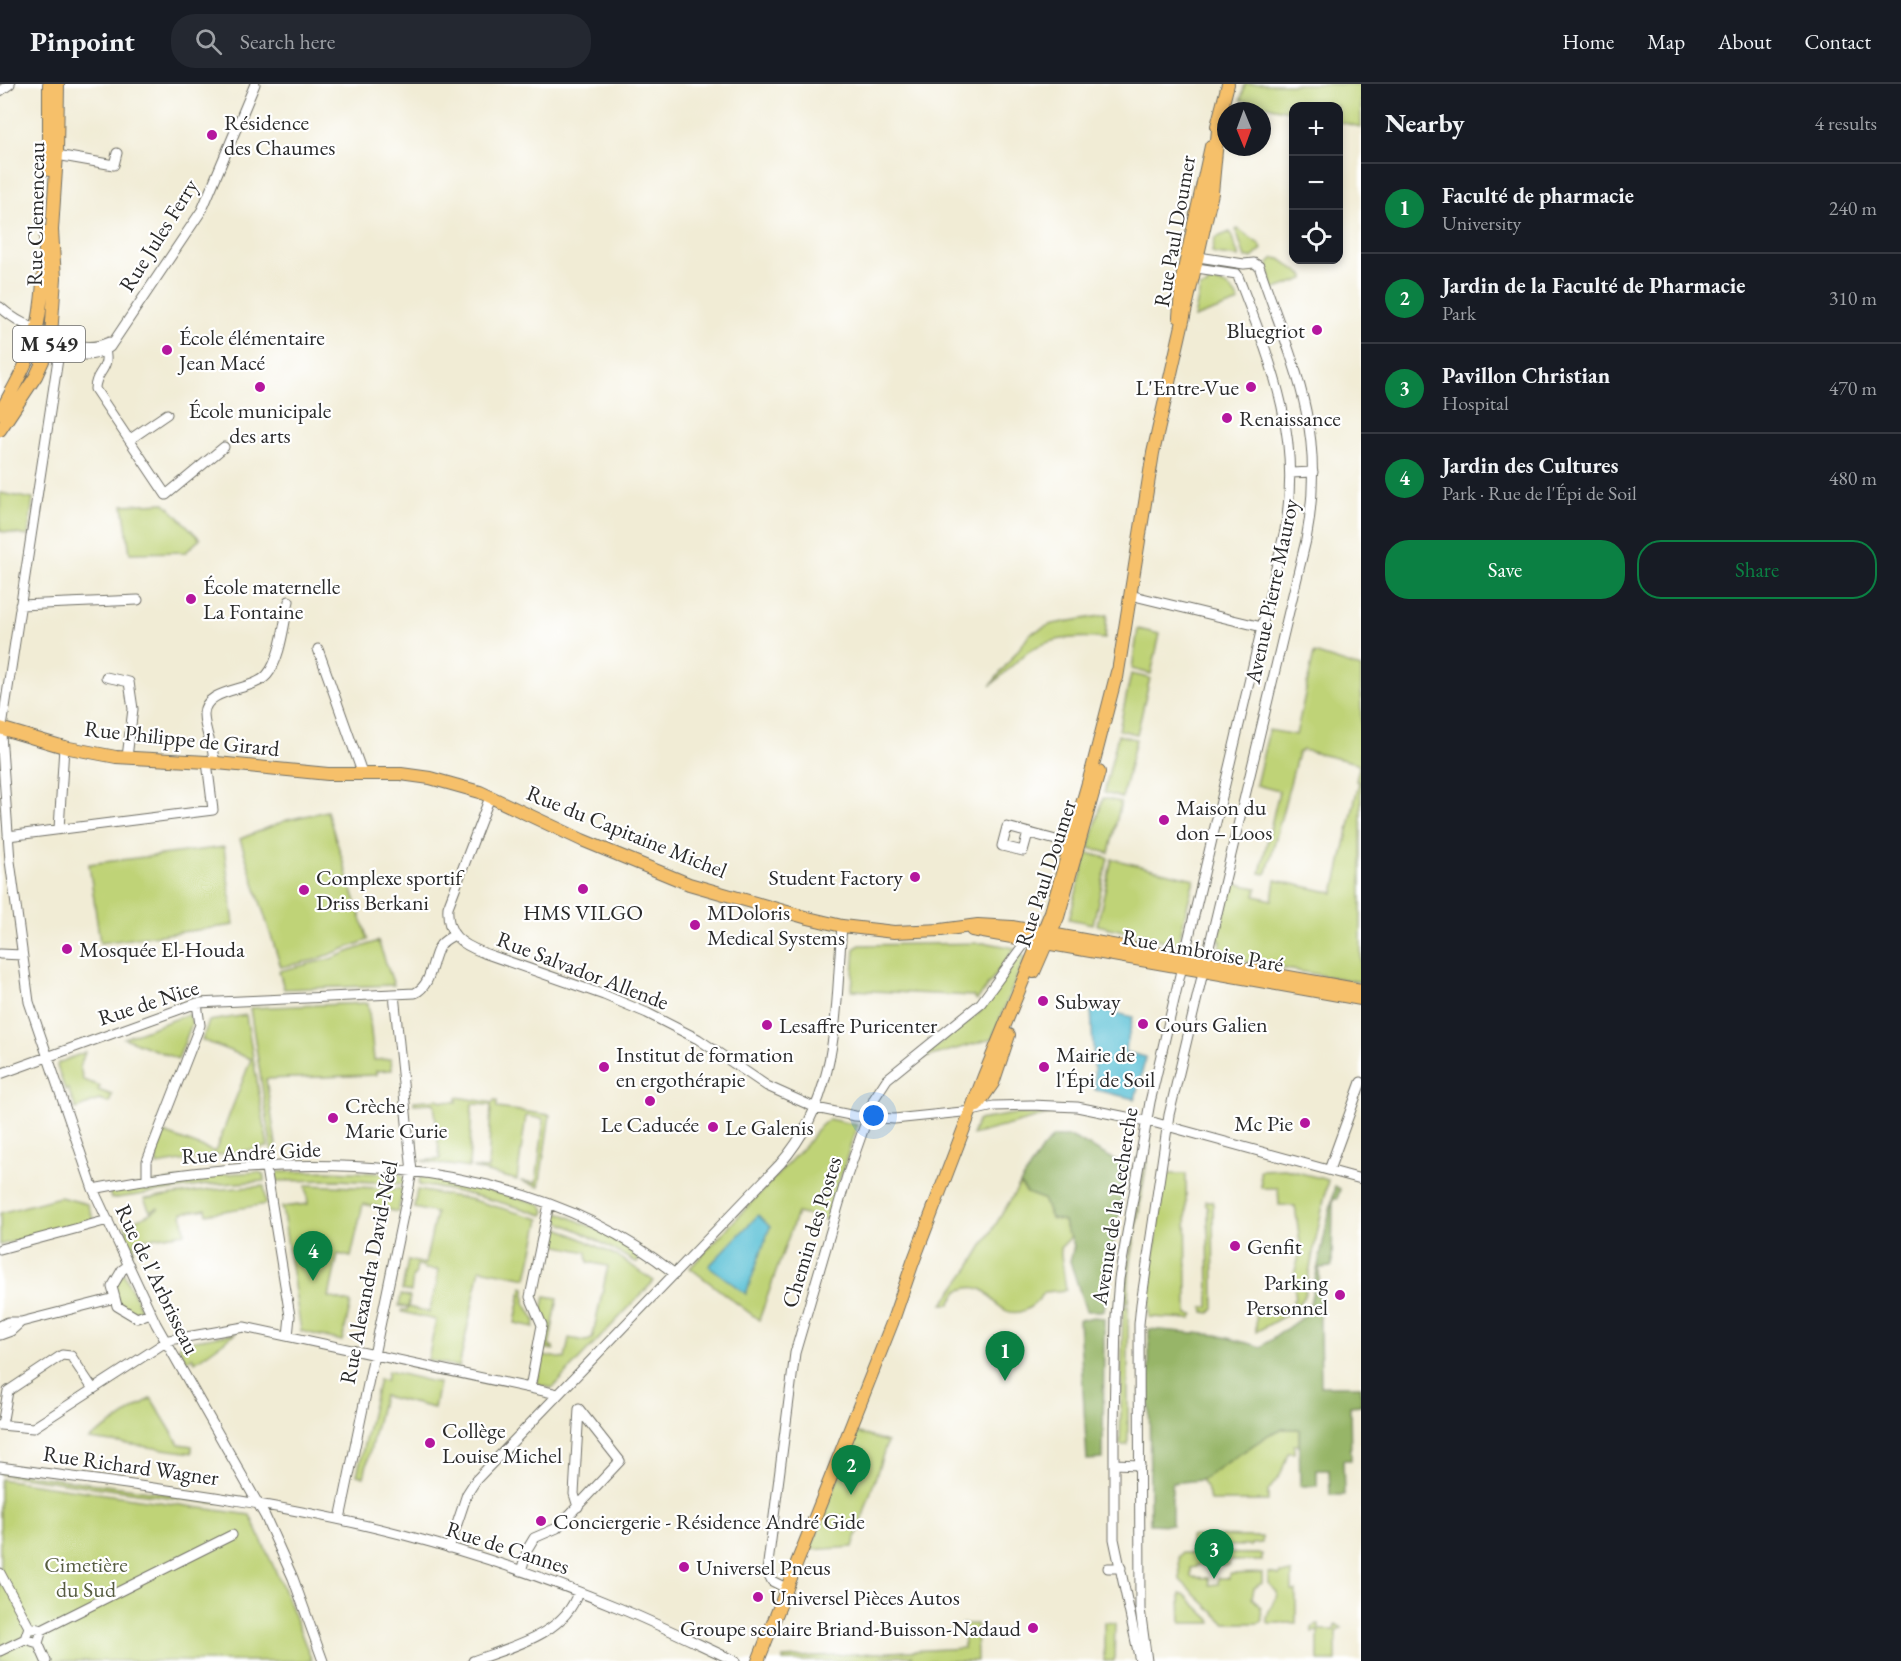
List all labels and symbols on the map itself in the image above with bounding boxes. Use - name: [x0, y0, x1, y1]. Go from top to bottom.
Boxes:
- north arrow: [1217, 102, 1271, 156]
- place label: Résidence des Chaumes: [224, 108, 335, 162]
- marker: Résidence des Chaumes: [205, 128, 219, 142]
- street label: Rue Clemenceau: [20, 141, 51, 287]
- street label: Rue Paul Doumer: [1147, 152, 1202, 309]
- street label: Rue Jules Ferry: [112, 173, 205, 297]
- place label: Bluegriot: [1227, 316, 1305, 345]
- place label: École élémentaire Jean Macé: [177, 323, 325, 377]
- marker: Bluegriot: [1310, 323, 1324, 337]
- road number: M 549: [13, 326, 85, 362]
- marker: École élémentaire Jean Macé: [160, 343, 174, 357]
- place label: L'Entre-Vue: [1135, 373, 1239, 402]
- marker: École municipale des arts: [253, 380, 267, 394]
- marker: L'Entre-Vue: [1244, 380, 1258, 394]
- place label: École municipale des arts: [189, 396, 332, 450]
- place label: Renaissance: [1239, 404, 1341, 433]
- marker: Renaissance: [1220, 411, 1234, 425]
- street label: Avenue Pierre Mauroy: [1238, 496, 1305, 687]
- place label: École maternelle La Fontaine: [203, 572, 341, 626]
- marker: École maternelle La Fontaine: [184, 592, 198, 606]
- street label: Rue Philippe de Girard: [83, 714, 282, 763]
- street label: Rue du Capitaine Michel: [522, 778, 731, 885]
- place label: Maison du don – Loos: [1176, 793, 1272, 847]
- street label: Rue Paul Doumer: [1008, 795, 1083, 951]
- marker: Maison du don – Loos: [1157, 813, 1171, 827]
- place label: Complexe sportif Driss Berkani: [316, 863, 465, 917]
- place label: Student Factory: [769, 863, 903, 892]
- marker: Student Factory: [908, 870, 922, 884]
- marker: HMS VILGO: [576, 882, 590, 896]
- marker: Complexe sportif Driss Berkani: [297, 883, 311, 897]
- place label: HMS VILGO: [523, 898, 643, 927]
- place label: MDoloris Medical Systems: [707, 898, 845, 952]
- marker: MDoloris Medical Systems: [688, 918, 702, 932]
- street label: Rue Ambroise Paré: [1120, 922, 1286, 979]
- street label: Rue Salvador Allende: [493, 924, 673, 1017]
- place label: Mosquée El-Houda: [79, 935, 245, 964]
- marker: Mosquée El-Houda: [60, 942, 74, 956]
- street label: Rue de Nice: [94, 972, 203, 1032]
- place label: Subway: [1055, 987, 1121, 1016]
- marker: Subway: [1036, 994, 1050, 1008]
- place label: Cours Galien: [1155, 1010, 1268, 1039]
- place label: Lesaffre Puricenter: [779, 1011, 938, 1040]
- marker: Cours Galien: [1136, 1017, 1150, 1031]
- marker: Lesaffre Puricenter: [760, 1018, 774, 1032]
- place label: Institut de formation en ergothérapie: [616, 1040, 794, 1094]
- place label: Mairie de l'Épi de Soil: [1056, 1040, 1155, 1094]
- marker: Institut de formation en ergothérapie: [597, 1060, 611, 1074]
- marker: Mairie de l'Épi de Soil: [1037, 1060, 1051, 1074]
- place label: Crèche Marie Curie: [345, 1091, 448, 1145]
- marker: Le Caducée: [643, 1094, 657, 1108]
- your location: [859, 1101, 888, 1130]
- street label: Avenue de la Recherche: [1084, 1105, 1144, 1308]
- place label: Mc Pie: [1234, 1109, 1293, 1138]
- place label: Le Caducée: [601, 1110, 700, 1139]
- marker: Crèche Marie Curie: [326, 1111, 340, 1125]
- place label: Le Galenis: [725, 1113, 814, 1142]
- marker: Mc Pie: [1298, 1116, 1312, 1130]
- marker: Le Galenis: [706, 1120, 720, 1134]
- street label: Rue André Gide: [181, 1134, 322, 1171]
- street label: Chemin des Postes: [775, 1153, 848, 1311]
- street label: Rue Alexandra David-Néel: [333, 1158, 404, 1386]
- street label: Rue de l'Arbrisseau: [109, 1199, 207, 1360]
- pin: 4: [294, 1232, 332, 1281]
- place label: Genfit: [1247, 1232, 1302, 1261]
- marker: Genfit: [1228, 1239, 1242, 1253]
- place label: Parking Personnel: [1246, 1268, 1328, 1322]
- marker: Parking Personnel: [1333, 1288, 1347, 1302]
- pin: 1: [986, 1332, 1024, 1381]
- place label: Collège Louise Michel: [442, 1416, 562, 1470]
- marker: Collège Louise Michel: [423, 1436, 437, 1450]
- street label: Rue Richard Wagner: [41, 1439, 221, 1492]
- pin: 2: [832, 1446, 870, 1495]
- place label: Conciergerie - Résidence André Gide: [553, 1507, 865, 1536]
- street label: Rue de Cannes: [443, 1514, 573, 1581]
- marker: Conciergerie - Résidence André Gide: [534, 1514, 548, 1528]
- pin: 3: [1194, 1530, 1234, 1579]
- park label: Cimetière du Sud: [44, 1550, 128, 1604]
- place label: Universel Pneus: [696, 1553, 831, 1582]
- marker: Universel Pneus: [677, 1560, 691, 1574]
- place label: Universel Pièces Autos: [770, 1583, 960, 1612]
- marker: Universel Pièces Autos: [751, 1590, 765, 1604]
- place label: Groupe scolaire Briand-Buisson-Nadaud: [680, 1614, 1022, 1643]
- marker: Groupe scolaire Briand-Buisson-Nadaud: [1026, 1621, 1040, 1635]

